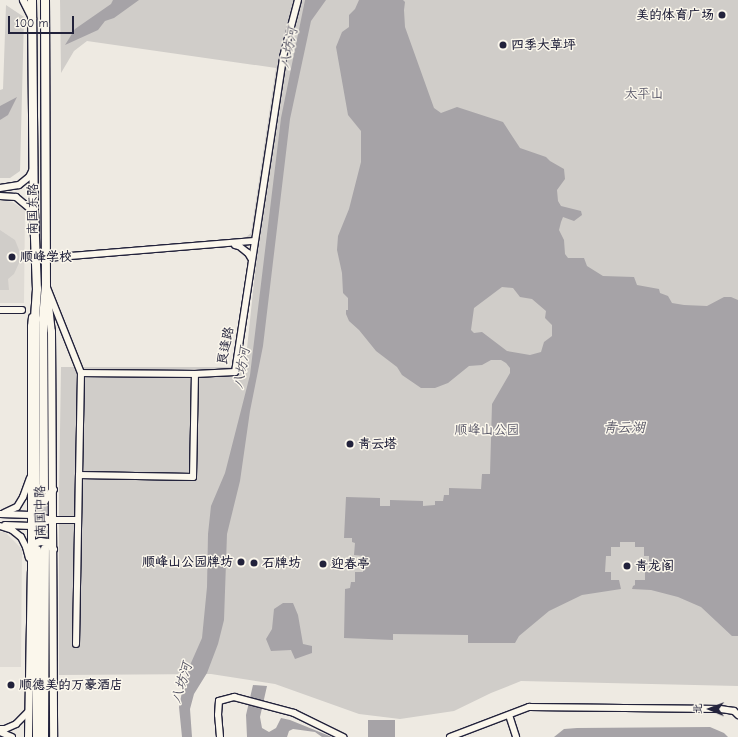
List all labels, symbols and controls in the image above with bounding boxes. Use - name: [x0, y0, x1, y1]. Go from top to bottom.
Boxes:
- place label: 美的体育广场: [636, 7, 714, 23]
- scale bar: [10, 8, 76, 34]
- marker: 美的体育广场: [717, 10, 727, 20]
- text: 100 m: [15, 16, 48, 30]
- water label: 八坊河: [276, 26, 302, 70]
- place label: 四季大草坪: [511, 37, 576, 53]
- marker: 四季大草坪: [498, 40, 508, 50]
- park label: 太平山: [625, 86, 663, 102]
- street label: 南国东路: [25, 183, 41, 235]
- place label: 顺峰学校: [20, 249, 72, 265]
- marker: 顺峰学校: [7, 252, 17, 262]
- street label: 良逢路: [215, 325, 237, 367]
- water label: 八坊河: [230, 346, 254, 390]
- water label: 青云湖: [603, 420, 645, 436]
- park label: 顺峰山公园: [455, 422, 519, 438]
- place label: 青云塔: [358, 436, 397, 452]
- marker: 青云塔: [345, 439, 355, 449]
- street label: 南国中路: [33, 485, 49, 537]
- place label: 顺峰山公园牌坊: [142, 554, 233, 570]
- place label: 石牌坊: [262, 555, 301, 571]
- place label: 迎春亭: [331, 556, 370, 572]
- marker: 顺峰山公园牌坊: [236, 557, 246, 567]
- marker: 石牌坊: [249, 558, 259, 568]
- place label: 青龙阁: [635, 558, 674, 574]
- marker: 迎春亭: [318, 559, 328, 569]
- marker: 青龙阁: [622, 561, 632, 571]
- water label: 八坊河: [168, 660, 196, 706]
- place label: 顺德美的万豪酒店: [19, 677, 123, 693]
- marker: 顺德美的万豪酒店: [6, 680, 16, 690]
- north arrow: [690, 689, 730, 729]
- text: 北: [691, 703, 704, 714]

